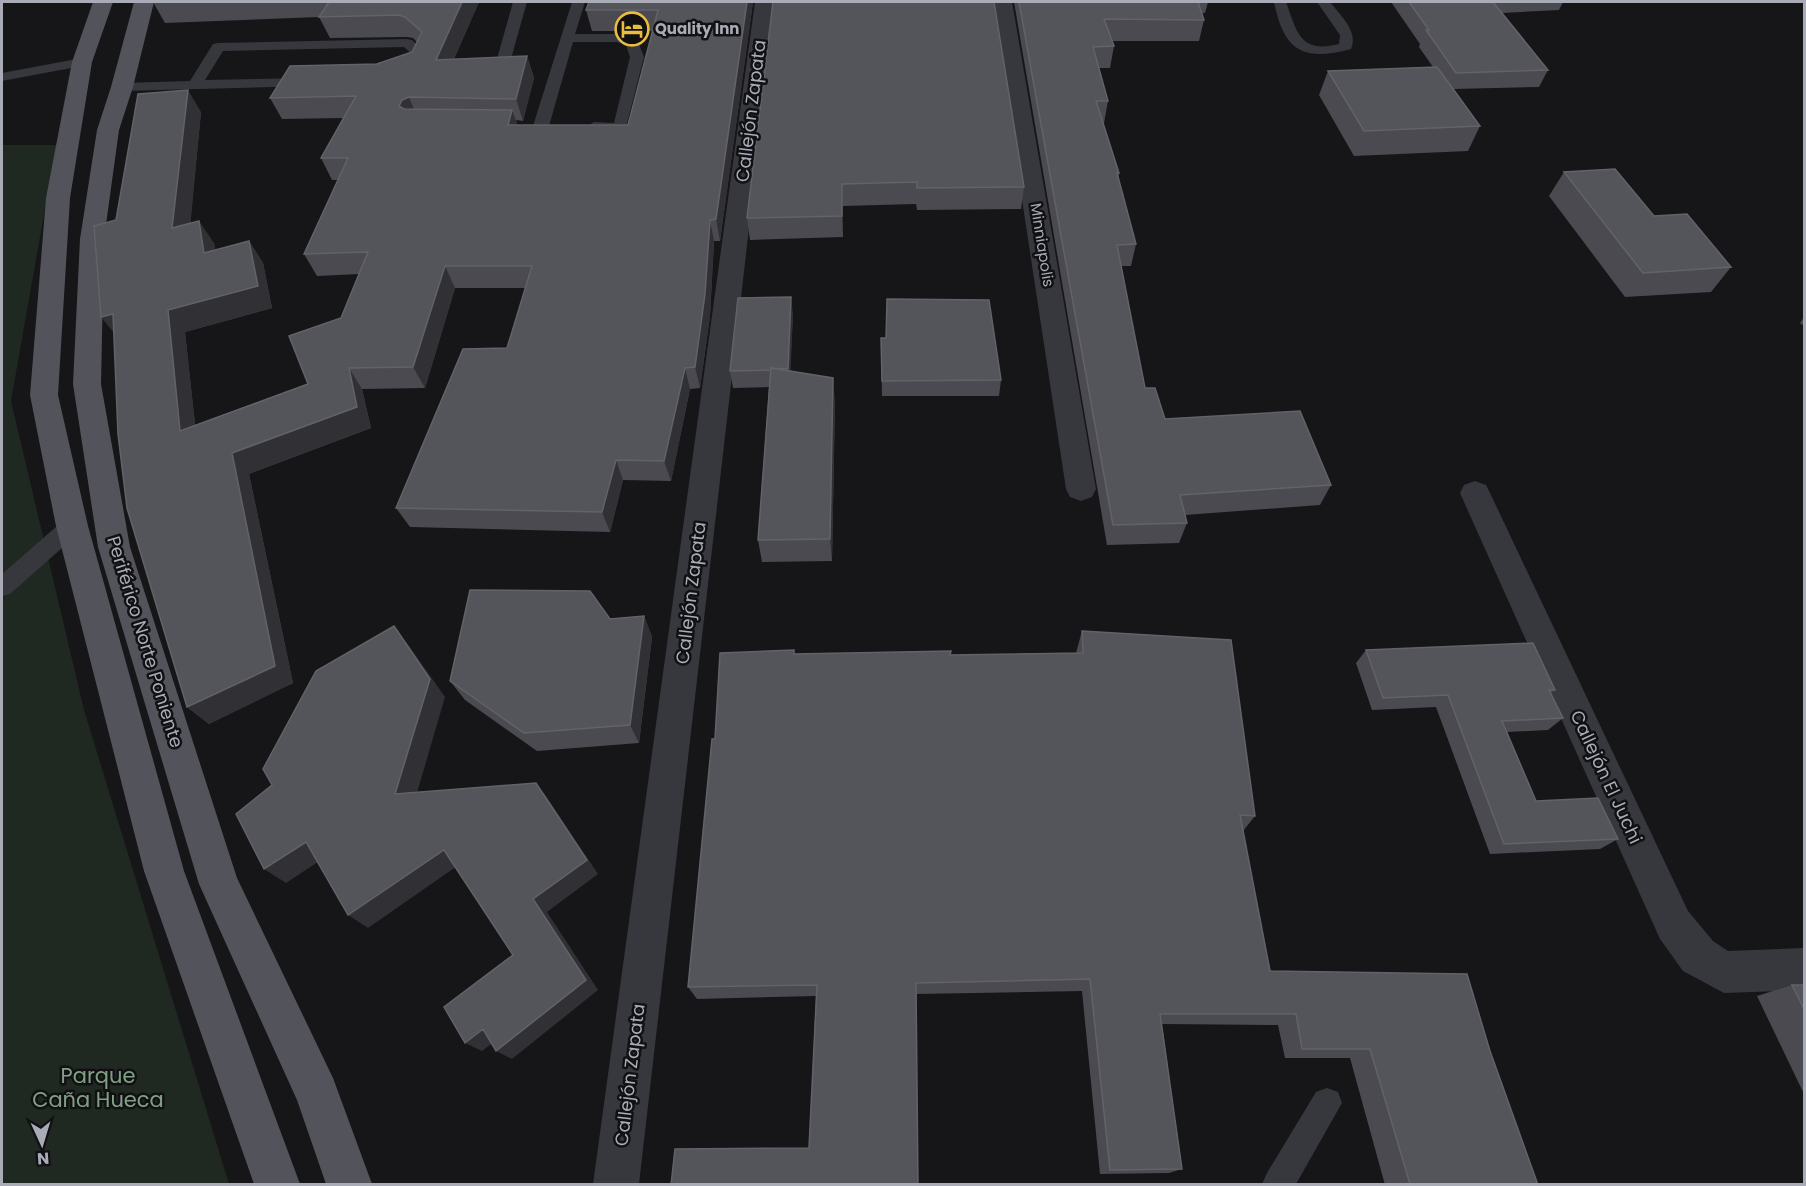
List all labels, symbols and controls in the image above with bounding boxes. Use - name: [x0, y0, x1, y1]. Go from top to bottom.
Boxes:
- hotel icon: Quality Inn: [614, 11, 650, 47]
- place label: Quality Inn: [655, 18, 739, 39]
- street label: Callejón Zapata: [729, 38, 772, 184]
- street label: Minniapolis: [1026, 202, 1060, 289]
- street label: Callejón Zapata: [669, 520, 712, 666]
- street label: Periférico Norte Poniente: [101, 533, 190, 751]
- street label: Callejón El Juchi: [1565, 706, 1648, 848]
- street label: Callejón Zapata: [608, 1002, 651, 1148]
- park label: Parque Caña Hueca: [32, 1061, 164, 1114]
- north arrow: [12, 1114, 72, 1174]
- text: N: [36, 1147, 50, 1170]

